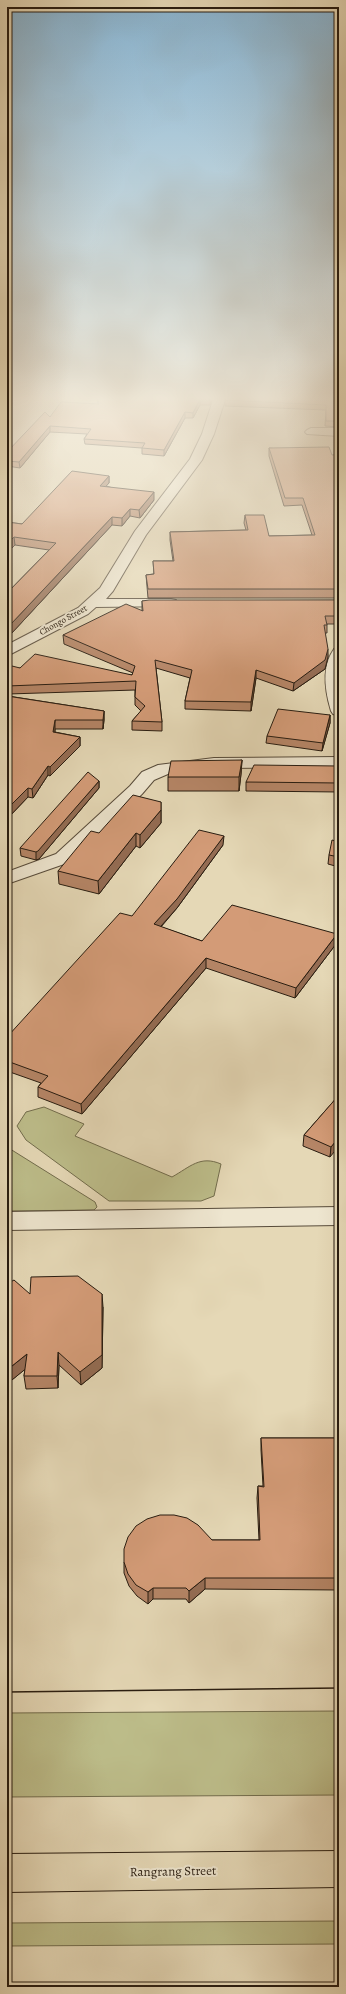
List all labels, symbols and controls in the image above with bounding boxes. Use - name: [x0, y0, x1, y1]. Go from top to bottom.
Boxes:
- street label: Chongo Street: [37, 602, 89, 638]
- street label: Rangrang Street: [130, 1862, 217, 1880]

